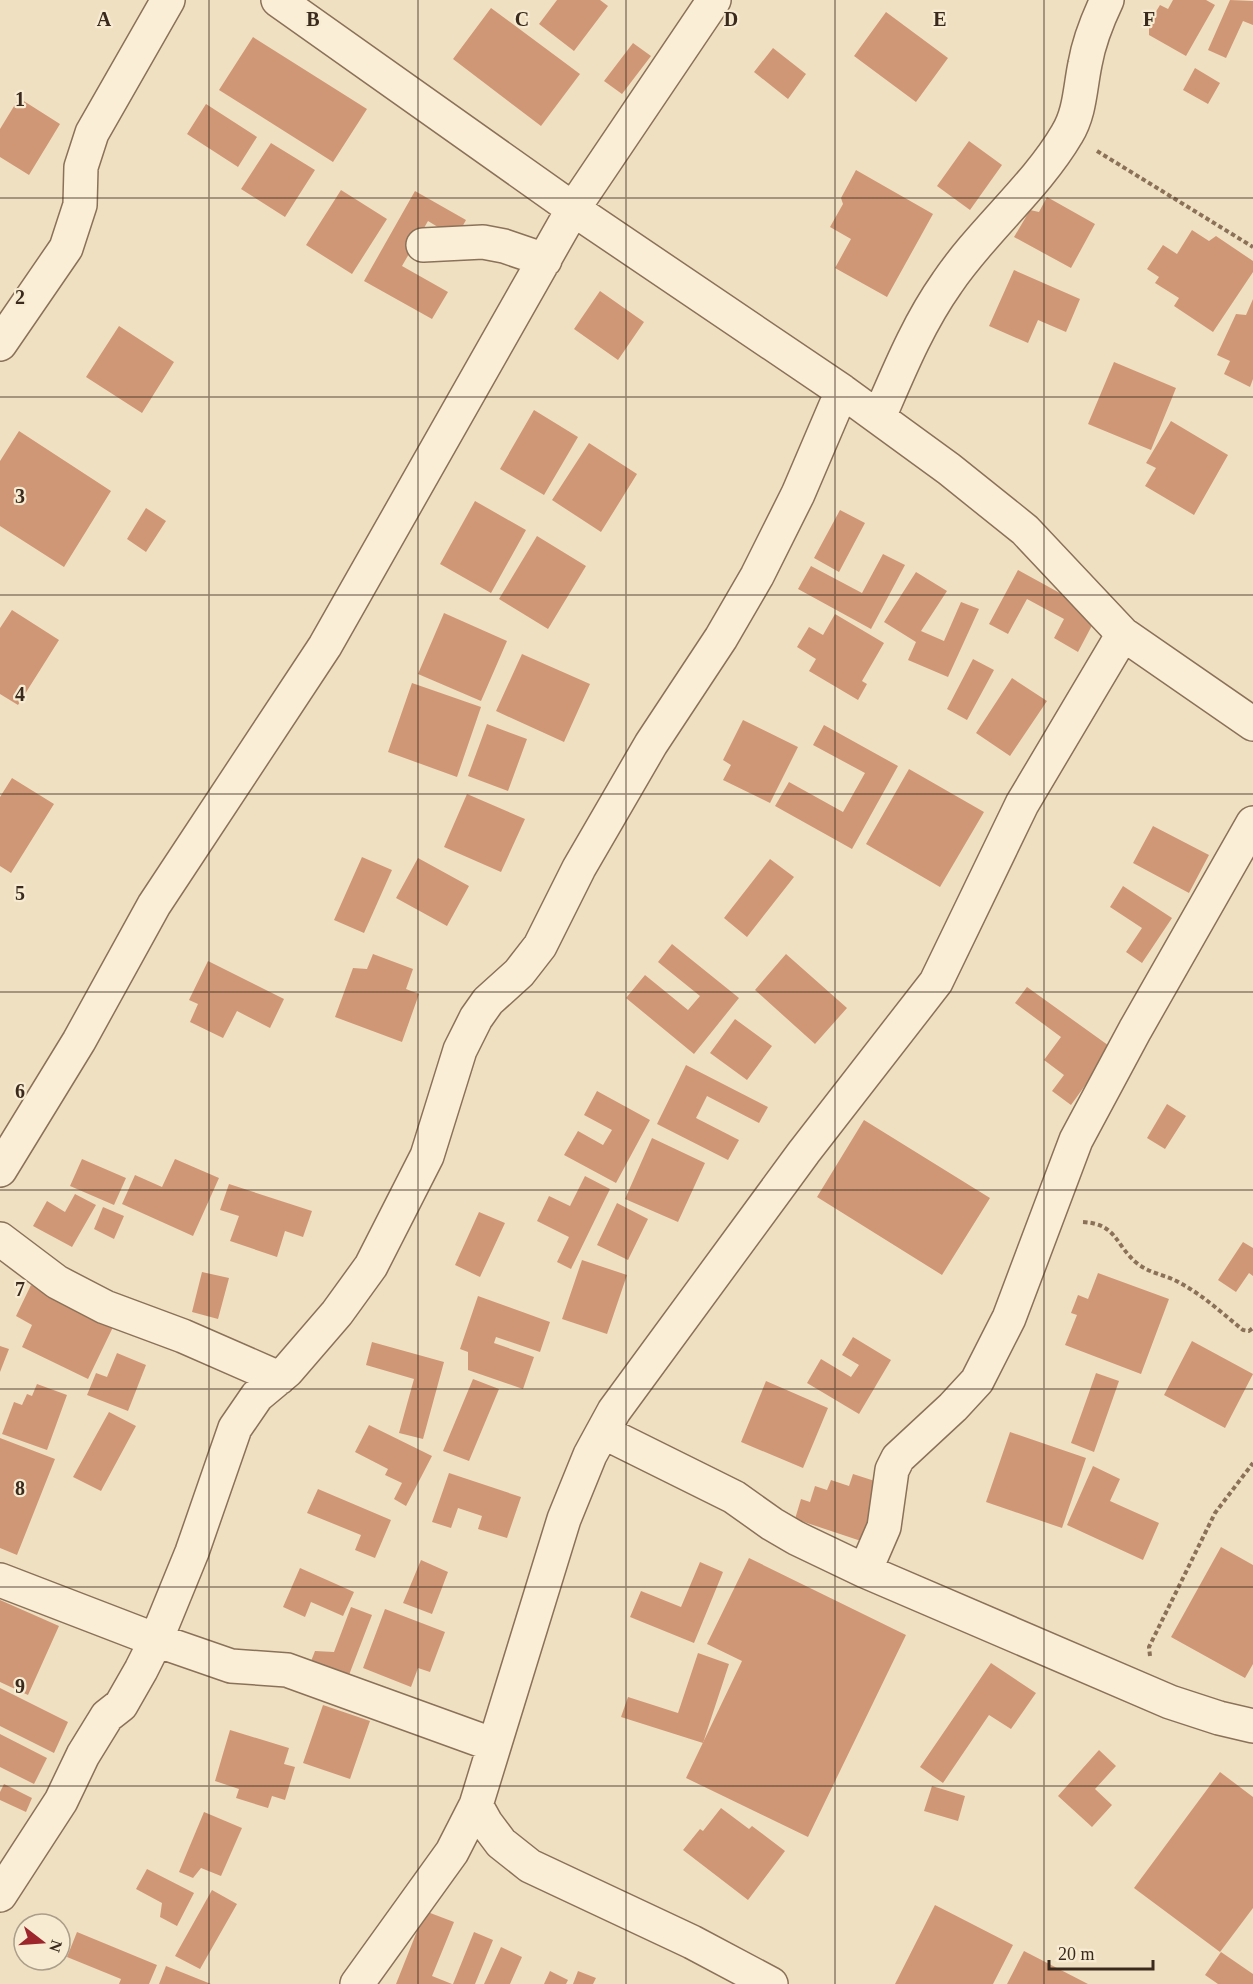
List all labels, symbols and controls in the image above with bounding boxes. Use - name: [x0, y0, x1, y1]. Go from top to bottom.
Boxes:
- text: A: [97, 8, 112, 30]
- text: B: [306, 8, 320, 30]
- text: C: [515, 8, 529, 30]
- text: D: [724, 8, 738, 30]
- text: E: [933, 8, 947, 30]
- text: F: [1143, 8, 1155, 30]
- text: 1: [15, 88, 25, 110]
- text: 2: [15, 286, 25, 308]
- text: 3: [15, 485, 25, 507]
- text: 4: [15, 683, 25, 705]
- text: 5: [15, 882, 25, 904]
- text: 6: [15, 1080, 25, 1102]
- text: 7: [15, 1278, 25, 1300]
- text: 8: [15, 1477, 25, 1499]
- text: 9: [15, 1675, 25, 1697]
- north arrow: [12, 1912, 72, 1972]
- scale bar: [1049, 1933, 1152, 1971]
- text: N: [46, 1938, 66, 1955]
- text: 20 m: [1058, 1944, 1095, 1964]

